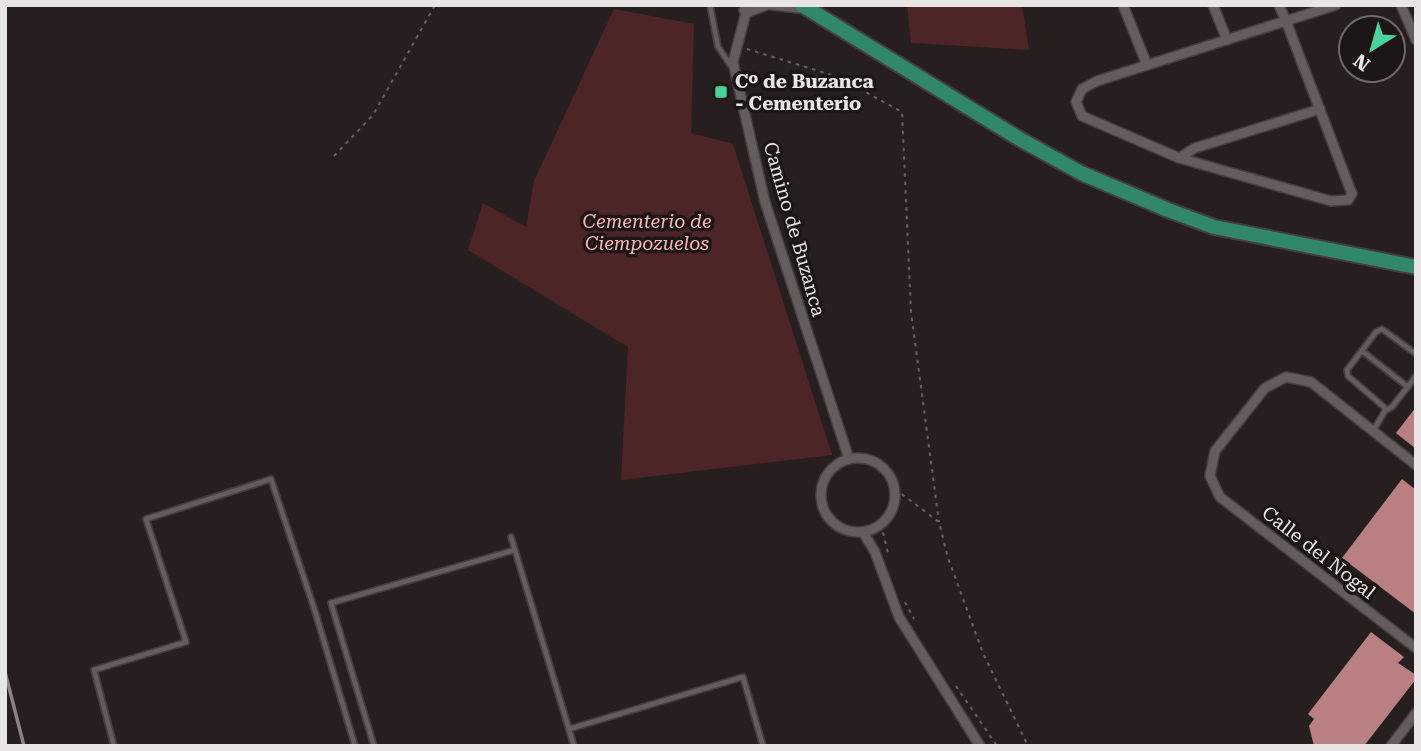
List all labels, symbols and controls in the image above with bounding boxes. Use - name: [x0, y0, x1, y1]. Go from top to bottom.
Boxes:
- north arrow: [1337, 14, 1407, 84]
- text: N: [1349, 48, 1375, 76]
- place label: Cº de Buzanca - Cementerio: [735, 70, 874, 115]
- marker: Cº de Buzanca - Cementerio: [713, 84, 729, 100]
- street label: Camino de Buzanca: [759, 139, 831, 320]
- park label: Cementerio de Ciempozuelos: [582, 210, 712, 255]
- street label: Calle del Nogal: [1258, 501, 1380, 604]

